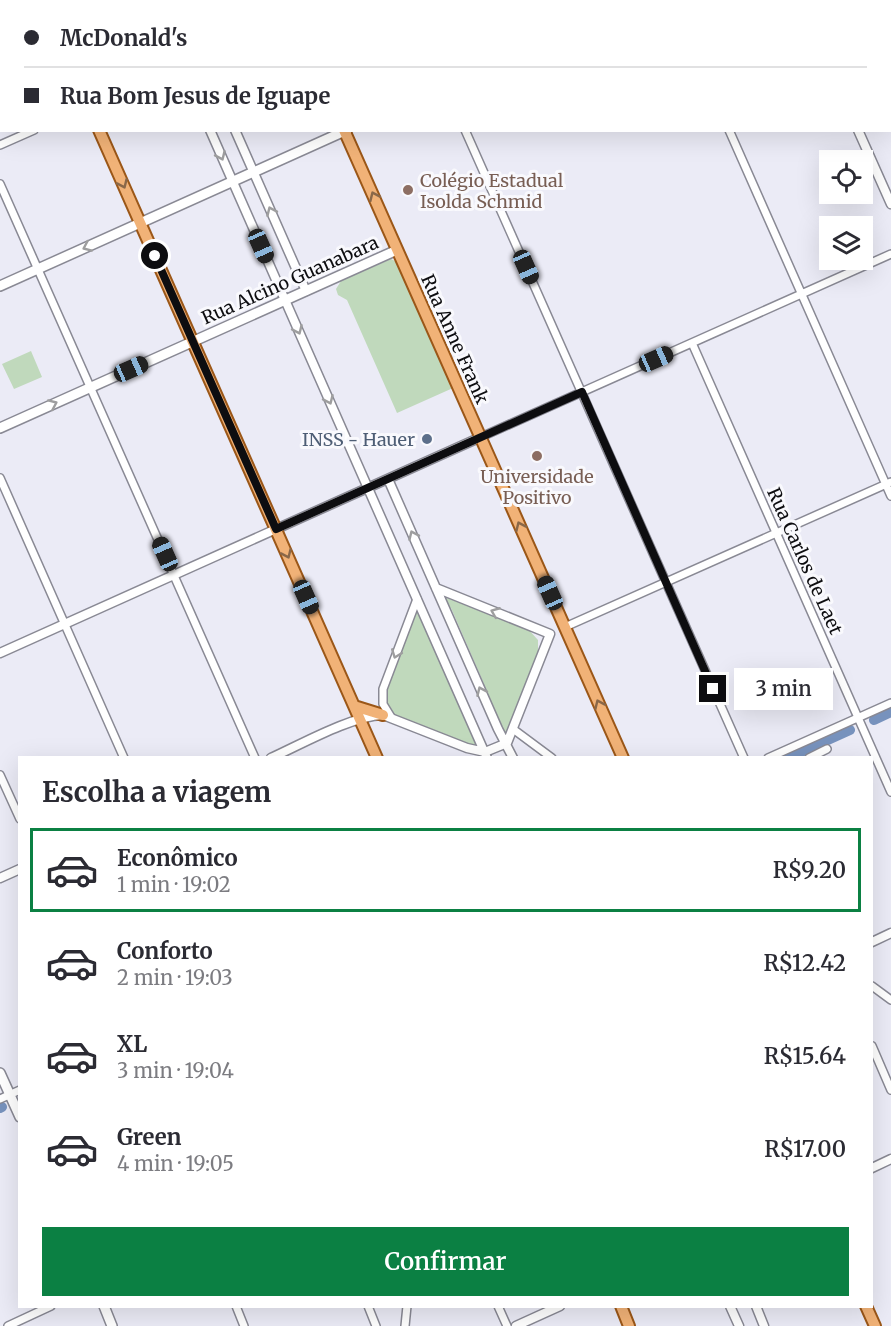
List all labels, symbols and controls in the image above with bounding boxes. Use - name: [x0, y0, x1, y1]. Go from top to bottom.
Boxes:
- text: McDonald's: [60, 24, 187, 52]
- text: Rua Bom Jesus de Iguape: [60, 82, 330, 110]
- one-way arrow: [214, 150, 226, 161]
- map controls: [819, 150, 873, 270]
- button: locate: [819, 150, 873, 204]
- place label: Colégio Estadual Isolda Schmid: [420, 169, 564, 213]
- one-way arrow: [116, 178, 128, 189]
- marker: Colégio Estadual Isolda Schmid: [401, 183, 415, 197]
- one-way arrow: [369, 192, 381, 203]
- one-way arrow: [266, 206, 278, 217]
- button: layers: [819, 216, 873, 270]
- car: [245, 226, 277, 266]
- street label: Rua Alcino Guanabara: [198, 230, 382, 329]
- one-way arrow: [82, 240, 93, 252]
- route start: [141, 242, 168, 269]
- car: [510, 247, 542, 287]
- street label: Rua Anne Frank: [416, 271, 494, 408]
- one-way arrow: [291, 324, 303, 335]
- car: [636, 343, 676, 375]
- car: [111, 353, 151, 385]
- one-way arrow: [322, 394, 334, 405]
- one-way arrow: [47, 400, 58, 412]
- place label: INSS - Hauer: [302, 428, 415, 451]
- marker: INSS - Hauer: [420, 432, 434, 446]
- marker: Universidade Positivo: [530, 449, 544, 463]
- place label: Universidade Positivo: [480, 465, 594, 509]
- street label: Rua Carlos de Laet: [762, 484, 848, 638]
- one-way arrow: [515, 521, 527, 532]
- one-way arrow: [408, 530, 420, 541]
- car: [149, 534, 181, 574]
- one-way arrow: [280, 548, 292, 559]
- car: [534, 573, 566, 613]
- car: [290, 577, 322, 617]
- one-way arrow: [491, 607, 502, 619]
- one-way arrow: [391, 647, 403, 658]
- callout: 3 min: [734, 668, 833, 710]
- route end: [699, 675, 726, 702]
- text: 3 min: [755, 676, 812, 701]
- one-way arrow: [477, 686, 489, 697]
- one-way arrow: [594, 699, 606, 710]
- text: Escolha a viagem: [42, 775, 271, 809]
- icon: car: [45, 843, 99, 897]
- text: Econômico: [117, 844, 238, 872]
- text: R$9.20: [773, 856, 846, 884]
- text: 1 min · 19:02: [117, 872, 231, 897]
- icon: car: [45, 936, 99, 990]
- text: Conforto: [117, 937, 213, 965]
- text: R$12.42: [763, 949, 846, 977]
- text: 2 min · 19:03: [117, 965, 233, 990]
- icon: car: [45, 1029, 99, 1083]
- text: XL: [117, 1030, 147, 1058]
- text: R$15.64: [764, 1042, 846, 1070]
- text: 3 min · 19:04: [117, 1058, 234, 1083]
- icon: car: [45, 1122, 99, 1176]
- text: Green: [117, 1123, 181, 1151]
- text: R$17.00: [764, 1135, 846, 1163]
- text: 4 min · 19:05: [117, 1151, 234, 1176]
- button: Confirmar: [42, 1227, 849, 1296]

